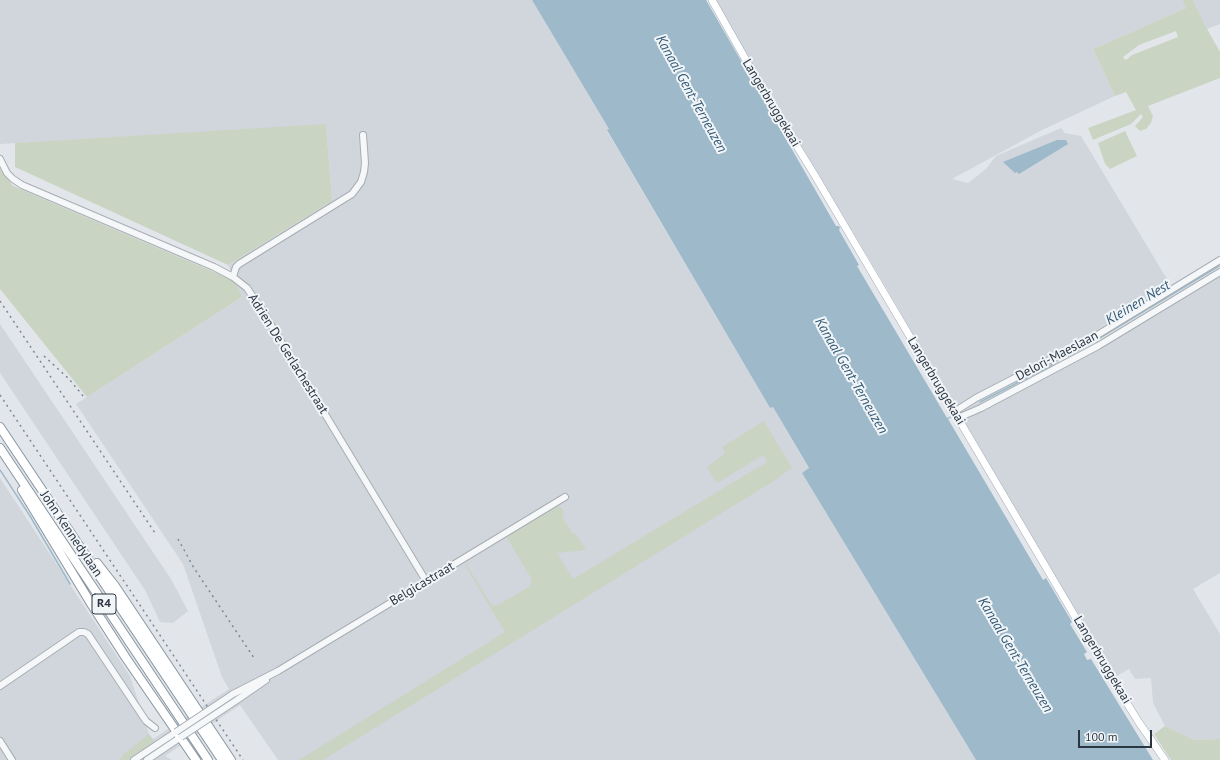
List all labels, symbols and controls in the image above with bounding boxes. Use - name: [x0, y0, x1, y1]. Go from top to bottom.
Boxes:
- water label: Kanaal Gent-Terneuzen: [652, 32, 730, 156]
- street label: Langerbruggekaai: [739, 56, 803, 150]
- water label: Kleinen Nest: [1103, 277, 1173, 329]
- street label: Adrien De Gerlachestraat: [245, 291, 331, 417]
- water label: Kanaal Gent-Terneuzen: [811, 315, 891, 437]
- street label: Delori-Maeslaan: [1013, 328, 1101, 384]
- street label: Langerbruggekaai: [904, 334, 968, 428]
- street label: John Kennedylaan: [37, 488, 105, 580]
- street label: Belgicastraat: [387, 559, 457, 609]
- road number: R4: [92, 594, 116, 614]
- water label: Kanaal Gent-Terneuzen: [974, 594, 1056, 716]
- street label: Langerbruggekaai: [1070, 613, 1134, 707]
- scale bar: [1080, 722, 1154, 748]
- text: 100 m: [1085, 729, 1118, 744]

